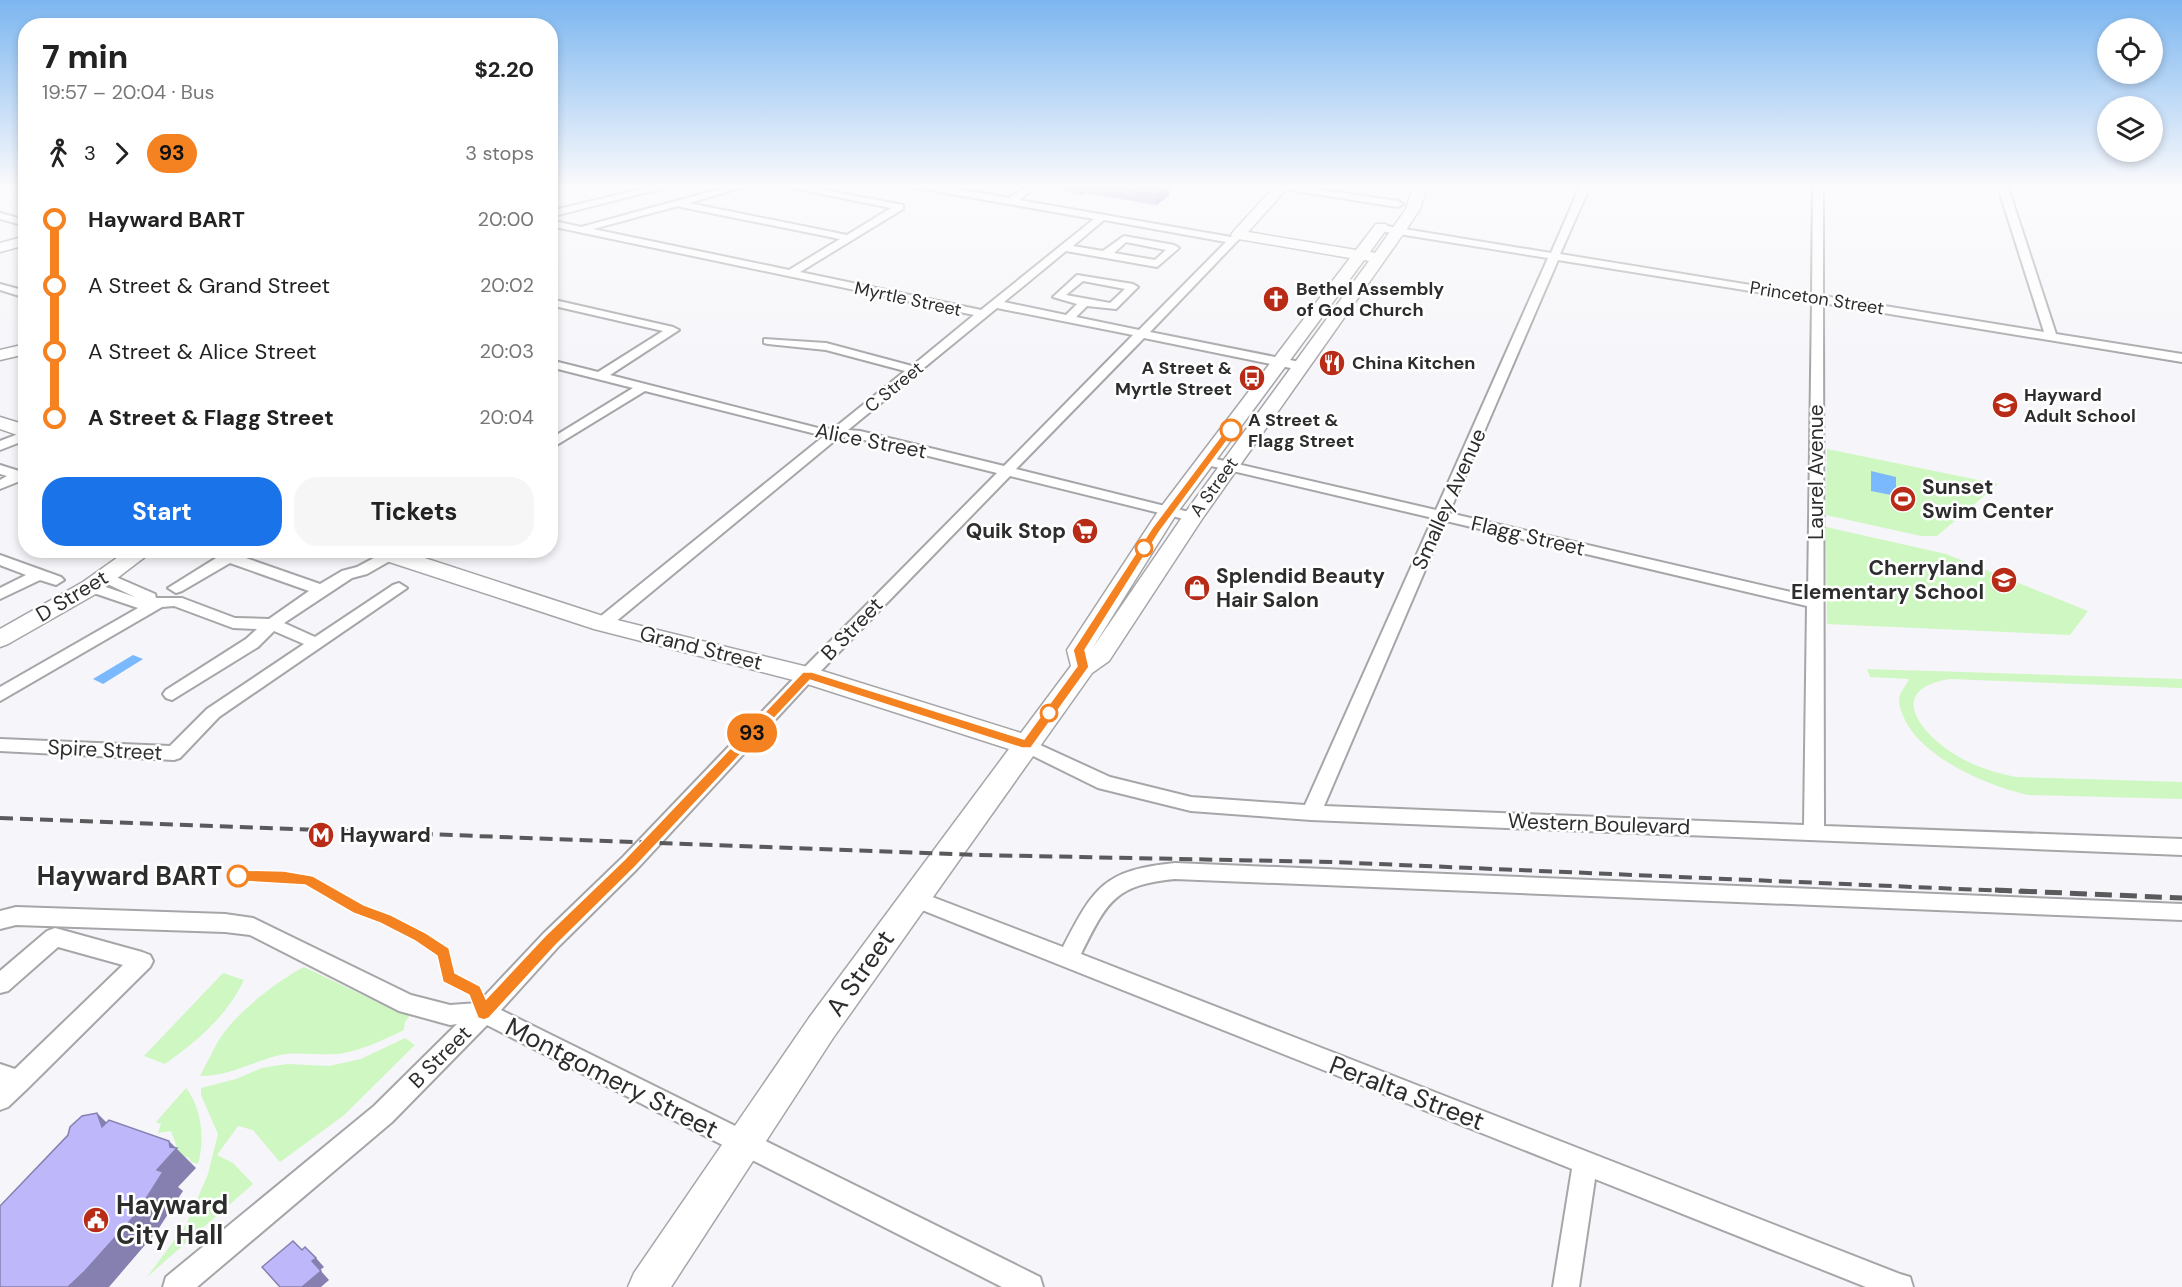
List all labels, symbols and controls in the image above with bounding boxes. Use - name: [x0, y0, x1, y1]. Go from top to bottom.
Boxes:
- map controls: [2097, 18, 2163, 162]
- button: locate: [2097, 18, 2163, 84]
- text: 7 min: [42, 35, 128, 78]
- text: $2.20: [474, 55, 534, 84]
- text: 19:57 – 20:04 · Bus: [42, 79, 214, 105]
- button: layers: [2097, 96, 2163, 162]
- icon: walk: [42, 137, 75, 170]
- icon: forward: [105, 137, 138, 170]
- text: 93: [159, 139, 185, 167]
- text: 3: [84, 140, 96, 166]
- text: 3 stops: [465, 140, 534, 166]
- text: Hayward BART: [88, 205, 245, 234]
- text: 20:00: [478, 206, 534, 232]
- text: A Street & Grand Street: [88, 271, 330, 300]
- text: 20:02: [480, 272, 534, 298]
- street label: Myrtle Street: [852, 276, 964, 322]
- street label: Princeton Street: [1748, 276, 1886, 320]
- place label: Bethel Assembly of God Church: [1296, 277, 1444, 322]
- church icon: Bethel Assembly of God Church: [1261, 284, 1291, 314]
- text: A Street & Alice Street: [88, 337, 317, 366]
- text: 20:03: [479, 338, 534, 364]
- restaurant icon: China Kitchen: [1317, 348, 1347, 378]
- place label: China Kitchen: [1352, 351, 1475, 375]
- street label: C Street: [860, 356, 928, 418]
- place label: A Street & Myrtle Street: [1115, 356, 1232, 401]
- bus stop icon: A Street & Myrtle Street: [1237, 363, 1267, 393]
- place label: Hayward Adult School: [2024, 383, 2136, 428]
- school or university icon: Hayward Adult School: [1990, 390, 2020, 420]
- text: A Street & Flagg Street: [88, 403, 334, 432]
- text: 20:04: [479, 404, 534, 430]
- street label: Laurel Avenue: [1802, 404, 1830, 540]
- place label: A Street & Flagg Street: [1248, 408, 1354, 453]
- street label: Alice Street: [813, 417, 929, 465]
- marker: A Street & Flagg Street: [1220, 419, 1242, 441]
- street label: Smalley Avenue: [1405, 424, 1493, 574]
- street label: A Street: [1184, 453, 1244, 521]
- place label: Sunset Swim Center: [1922, 473, 2054, 525]
- button: Start: [42, 477, 282, 546]
- button: Tickets: [294, 477, 534, 546]
- sports icon: Sunset Swim Center: [1888, 484, 1918, 514]
- street label: Flagg Street: [1468, 509, 1588, 563]
- supermarket icon: Quik Stop: [1070, 516, 1100, 546]
- place label: Quik Stop: [966, 517, 1066, 545]
- unlabelled marker: [1135, 539, 1153, 557]
- place label: Cherryland Elementary School: [1791, 554, 1984, 606]
- place label: Splendid Beauty Hair Salon: [1216, 562, 1385, 614]
- street label: D Street: [31, 564, 113, 628]
- school or university icon: Cherryland Elementary School: [1989, 565, 2019, 595]
- shop icon: Splendid Beauty Hair Salon: [1182, 573, 1212, 603]
- street label: B Street: [815, 591, 889, 667]
- street label: Grand Street: [637, 619, 765, 677]
- unlabelled marker: [1040, 704, 1058, 722]
- line badge: 93: [725, 714, 779, 752]
- text: 93: [739, 719, 765, 747]
- street label: Spire Street: [47, 733, 163, 767]
- street label: Western Boulevard: [1507, 807, 1691, 841]
- metro station icon: Hayward: [306, 820, 336, 850]
- place label: Hayward: [340, 821, 431, 849]
- place label: Hayward BART: [37, 859, 222, 893]
- marker: Hayward BART: [227, 865, 249, 887]
- street label: A Street: [818, 923, 902, 1023]
- street label: Montgomery Street: [500, 1010, 724, 1146]
- street label: B Street: [403, 1020, 477, 1094]
- street label: Peralta Street: [1325, 1048, 1489, 1138]
- place label: Hayward City Hall: [116, 1188, 228, 1252]
- public building icon: Hayward City Hall: [81, 1205, 111, 1235]

